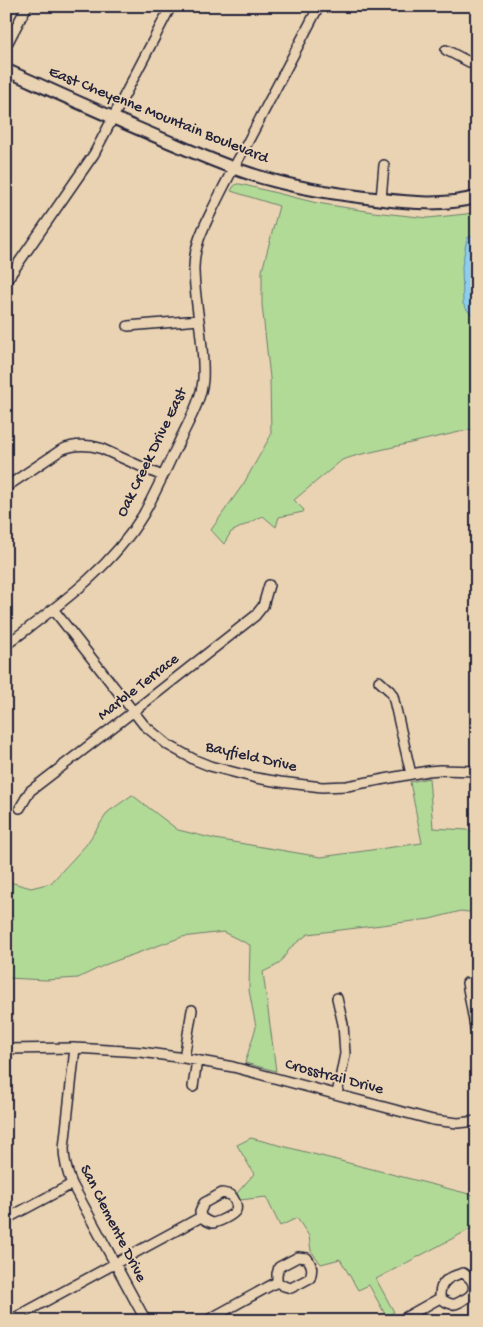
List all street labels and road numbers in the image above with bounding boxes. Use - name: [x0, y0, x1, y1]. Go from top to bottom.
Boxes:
- street label: East Cheyenne Mountain Boulevard: [45, 63, 272, 170]
- street label: Oak Creek Drive East: [114, 384, 193, 521]
- street label: Marble Terrace: [95, 650, 184, 726]
- street label: Bayfield Drive: [203, 738, 299, 778]
- street label: Crosstrail Drive: [283, 1056, 386, 1100]
- street label: San Clemente Drive: [74, 1162, 150, 1286]

